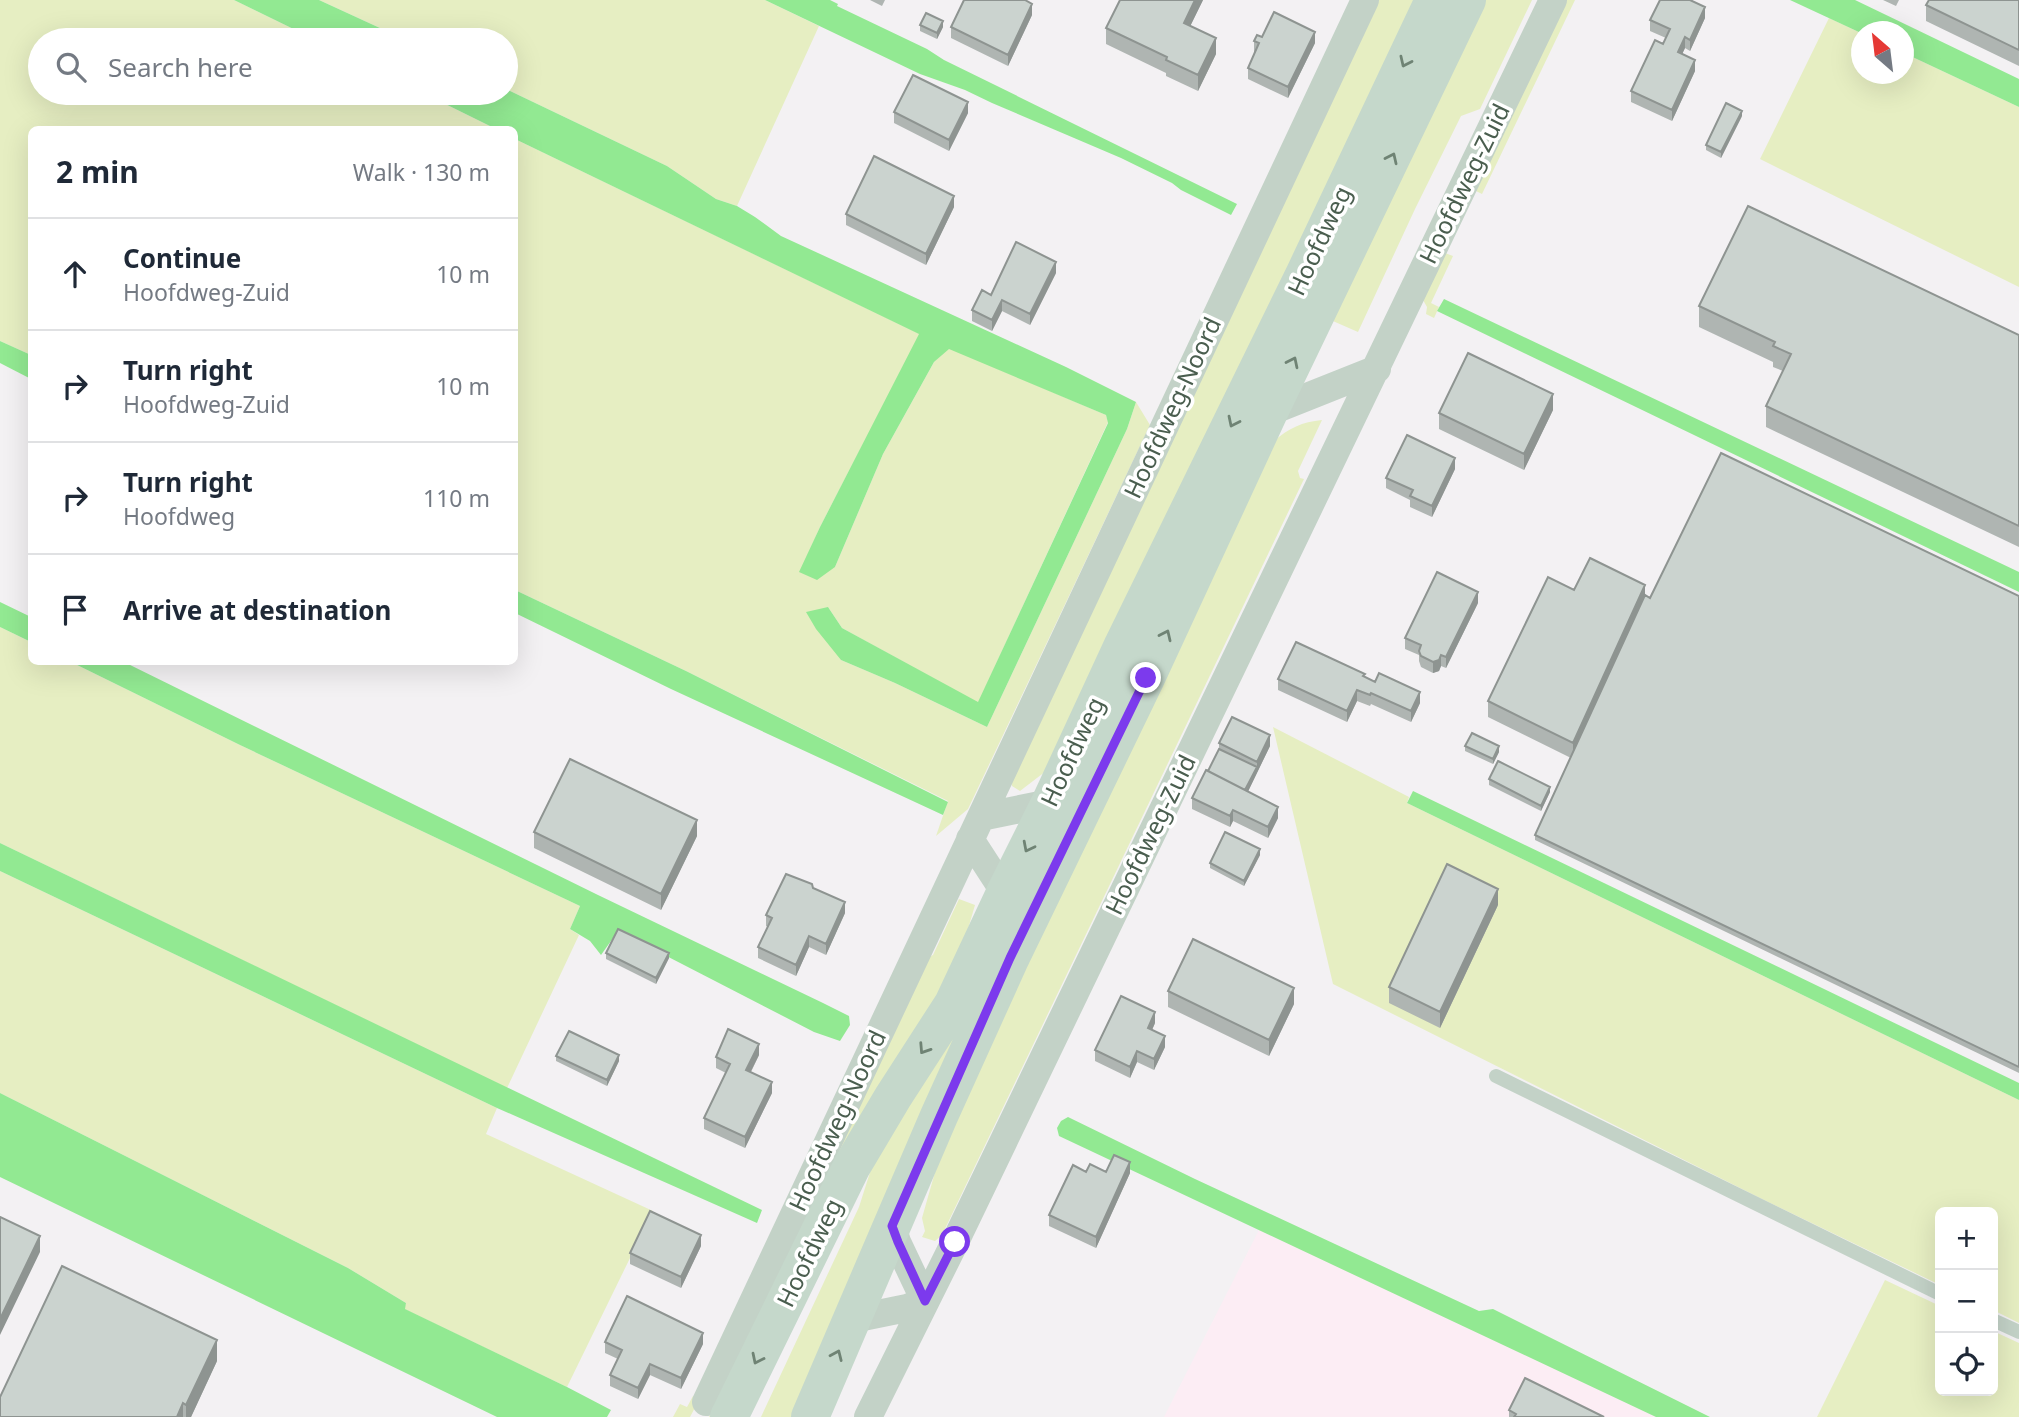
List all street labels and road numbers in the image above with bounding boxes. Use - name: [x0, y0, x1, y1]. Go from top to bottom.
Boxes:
- street label: Hoofdweg-Zuid: [1411, 98, 1517, 269]
- street label: Hoofdweg: [1279, 180, 1358, 300]
- street label: Hoofdweg-Noord: [1115, 311, 1228, 503]
- street label: Hoofdweg: [1032, 691, 1111, 811]
- street label: Hoofdweg-Zuid: [1097, 749, 1203, 920]
- street label: Hoofdweg-Noord: [780, 1024, 893, 1216]
- street label: Hoofdweg: [768, 1193, 849, 1312]

